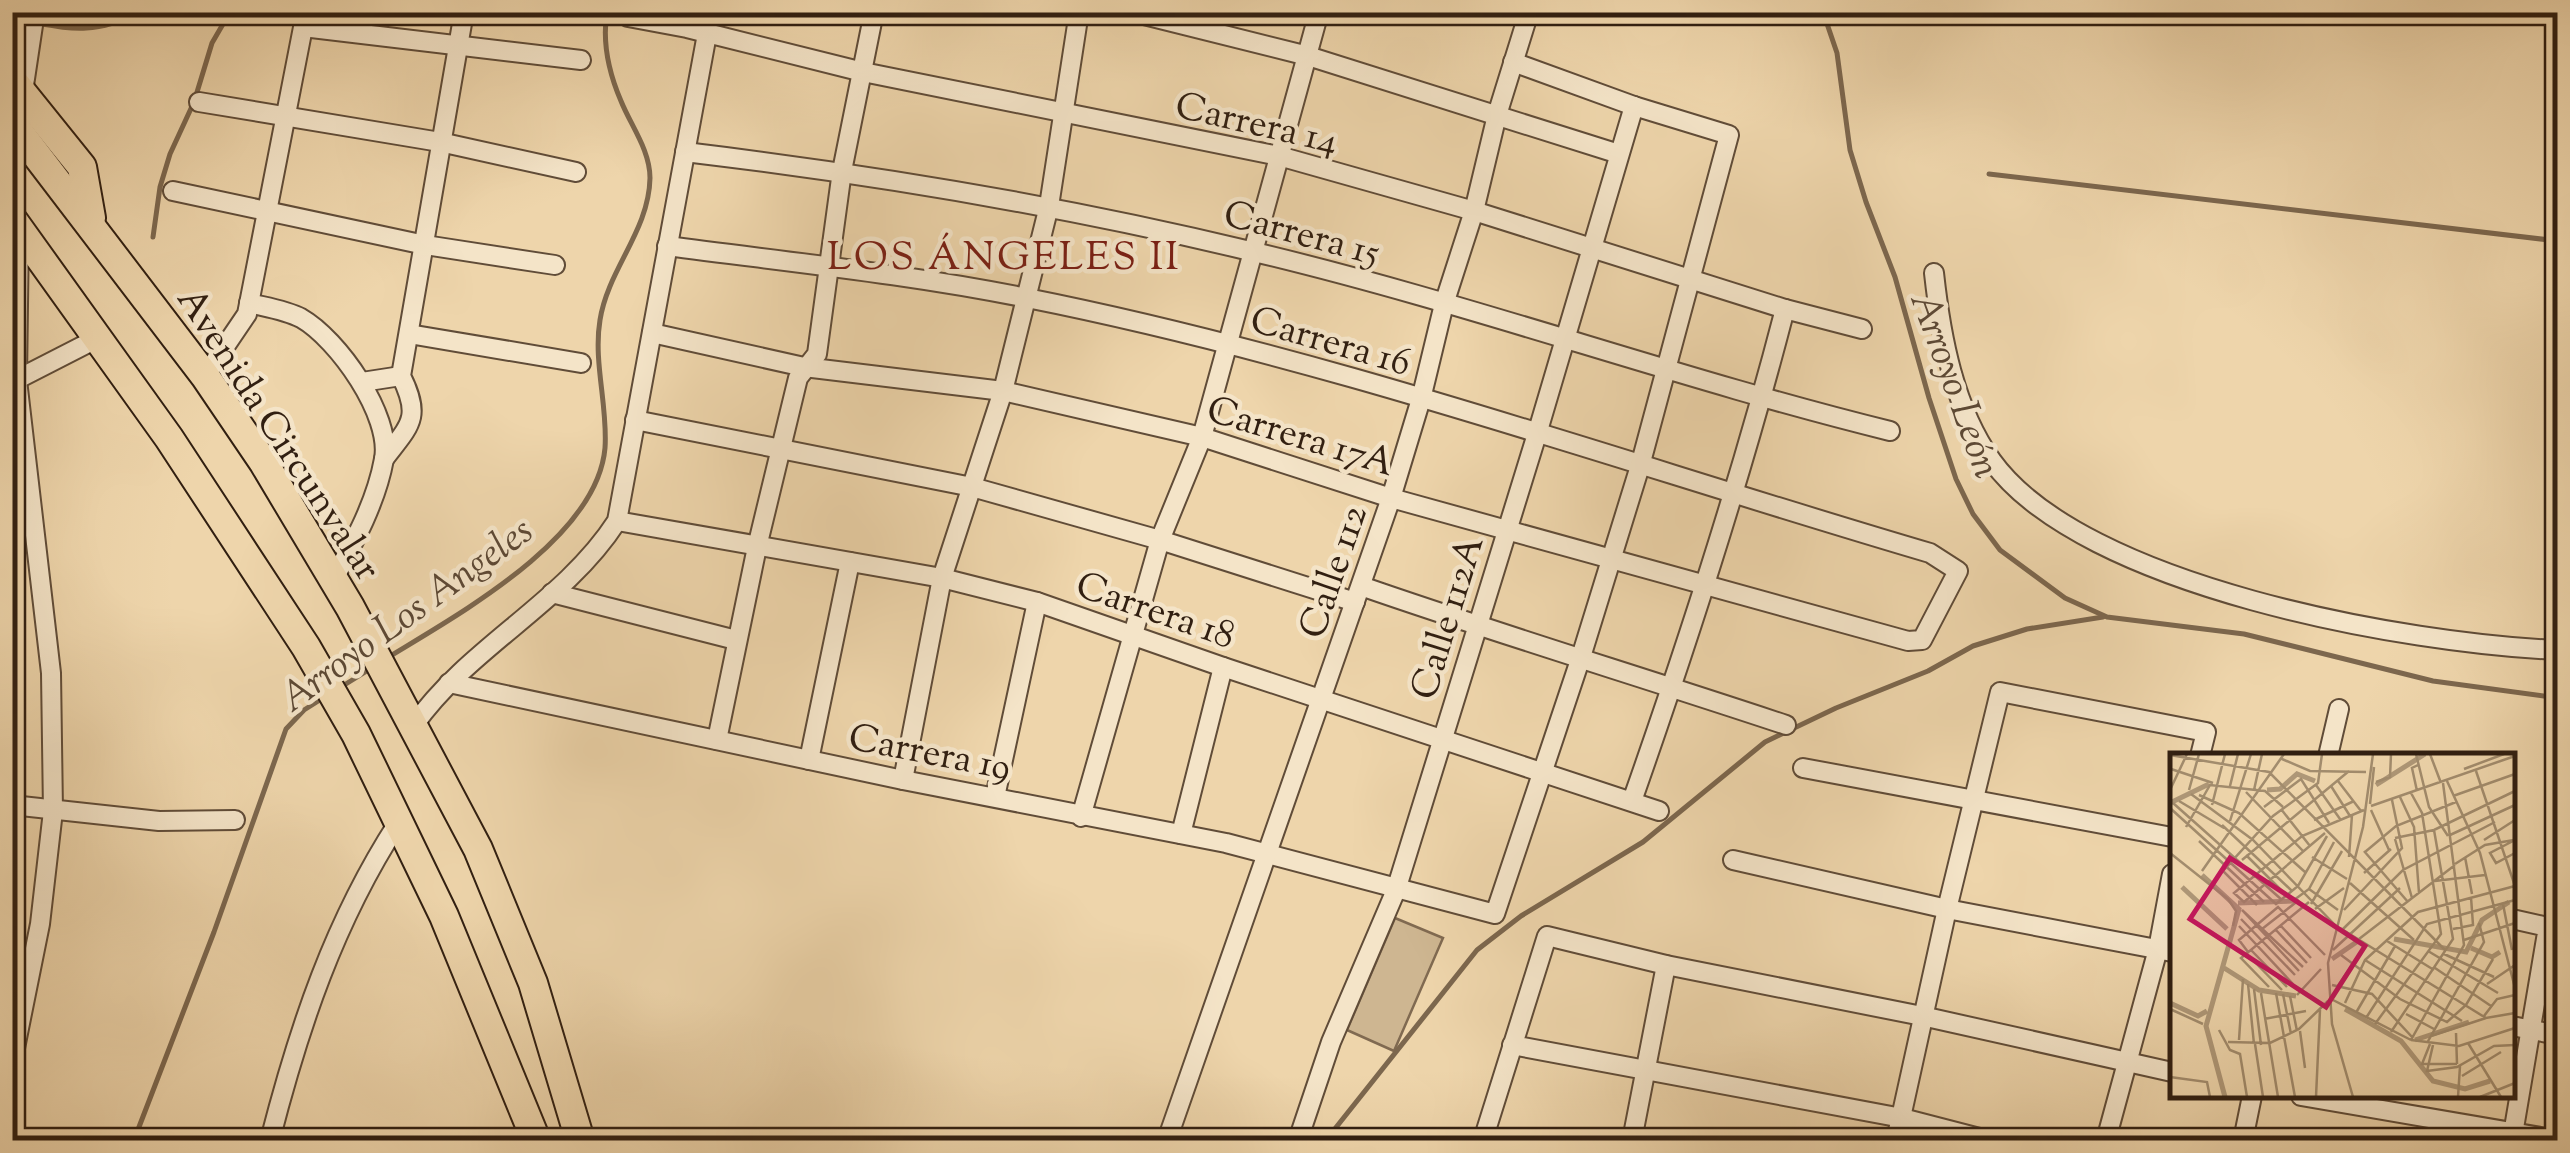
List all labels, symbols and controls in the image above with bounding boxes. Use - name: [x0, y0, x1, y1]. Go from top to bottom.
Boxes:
- street label: Carrera 14: [1170, 81, 1343, 171]
- street label: Carrera 15: [1217, 189, 1385, 283]
- district label: LOS ÁNGELES II: [827, 231, 1181, 288]
- street label: Avenida Circunvalar: [161, 278, 392, 592]
- water label: Arroyo León: [1893, 284, 2013, 487]
- street label: Carrera 16: [1243, 295, 1417, 393]
- street label: Carrera 17A: [1199, 385, 1400, 493]
- street label: Calle 112: [1288, 498, 1384, 646]
- water label: Arroyo Los Angeles: [269, 505, 546, 728]
- street label: Calle 112A: [1399, 529, 1500, 707]
- street label: Carrera 18: [1068, 560, 1242, 665]
- street label: Carrera 19: [844, 713, 1015, 797]
- inset map: [2170, 753, 2515, 1098]

